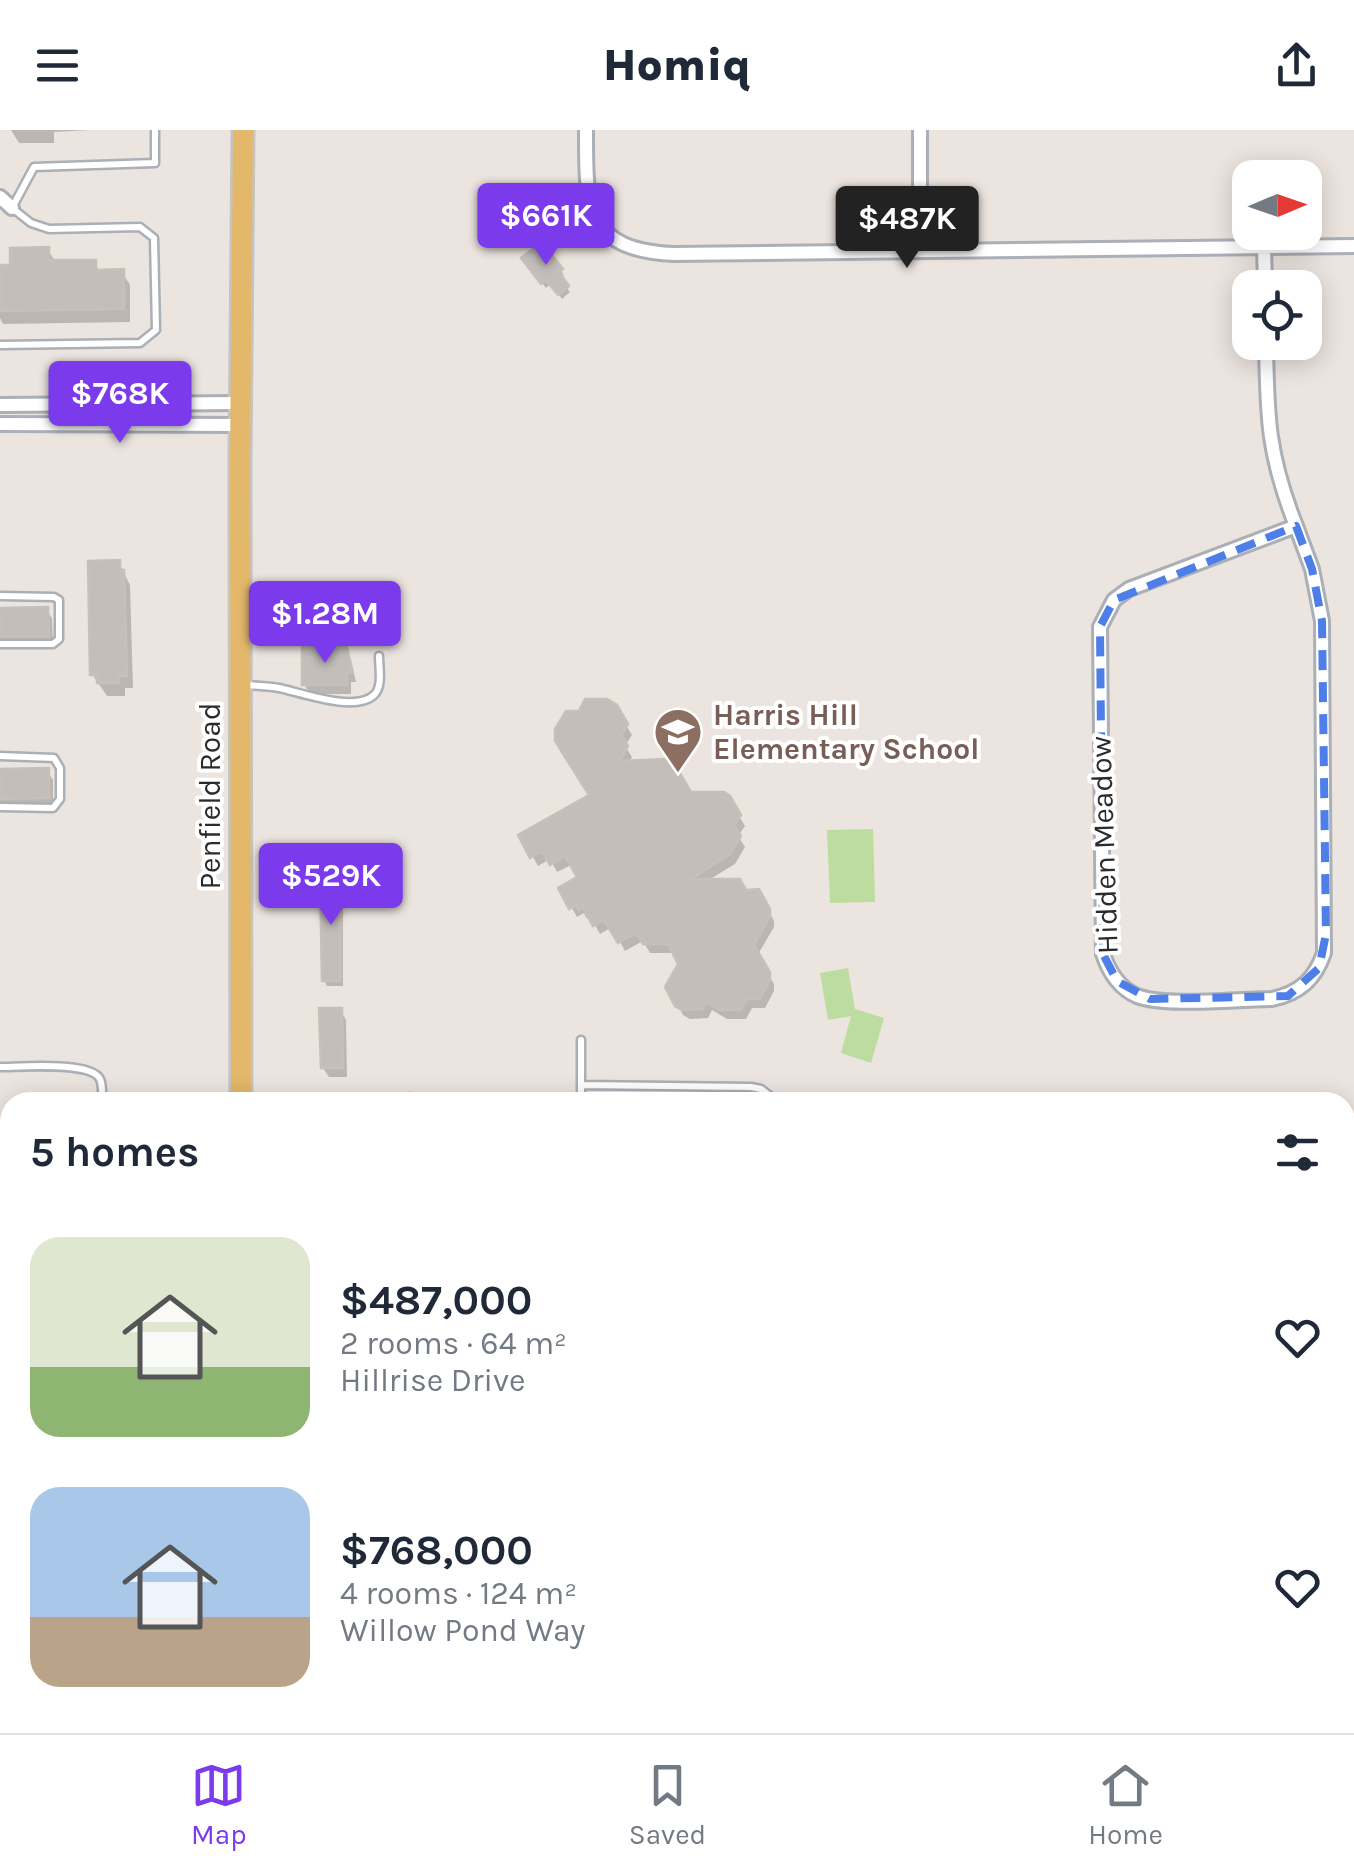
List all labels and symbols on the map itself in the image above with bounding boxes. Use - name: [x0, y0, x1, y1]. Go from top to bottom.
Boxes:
- north arrow: [1232, 160, 1322, 250]
- pin: $661K: [476, 183, 616, 268]
- pin: $487K: [837, 186, 977, 271]
- pin: $768K: [50, 361, 190, 446]
- pin: $1.28M: [244, 581, 406, 666]
- place label: Harris Hill Elementary School: [713, 697, 979, 767]
- street label: Penfield Road: [192, 702, 228, 890]
- school or university icon: Harris Hill Elementary School: [652, 706, 704, 774]
- street label: Hidden Meadow: [1082, 735, 1126, 955]
- pin: $529K: [261, 843, 401, 928]

